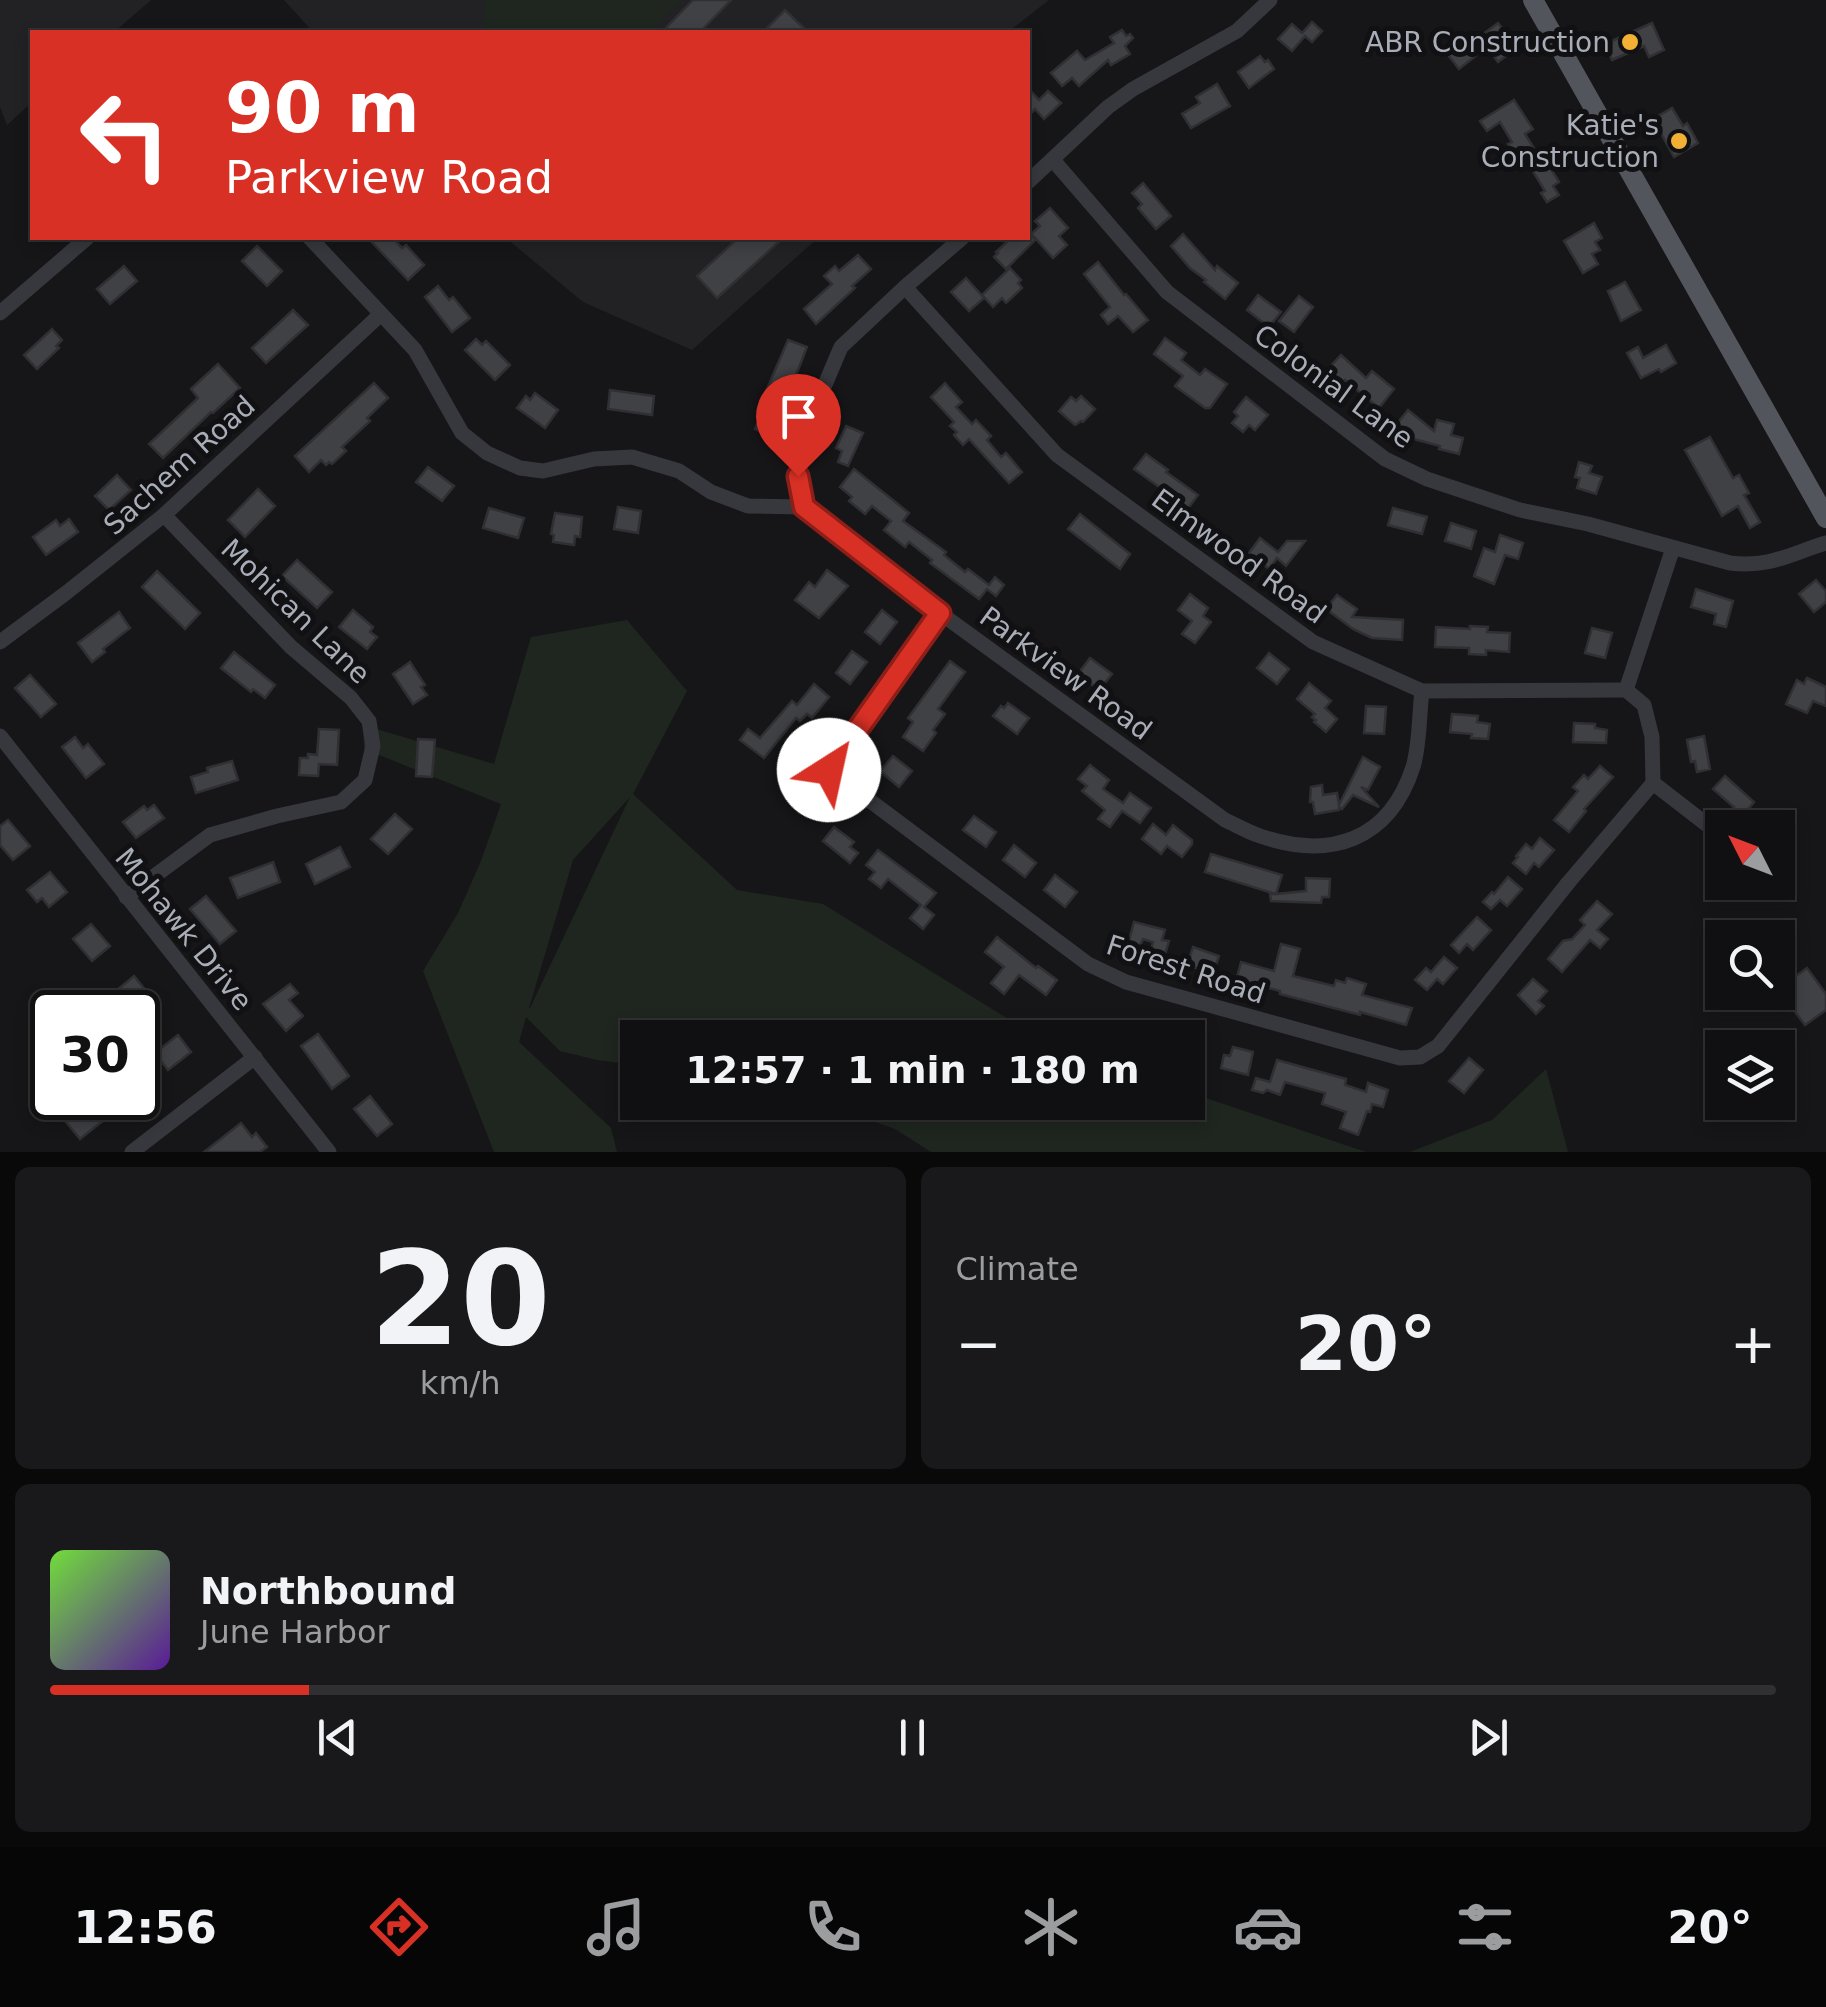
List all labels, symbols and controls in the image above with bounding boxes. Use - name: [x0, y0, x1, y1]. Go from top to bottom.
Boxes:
- place label: ABR Construction: [1365, 26, 1610, 59]
- marker: ABR Construction: [1619, 31, 1641, 53]
- text: 90 m: [225, 67, 420, 149]
- icon: left: [60, 70, 190, 200]
- place label: Katie's Construction: [1481, 109, 1659, 174]
- marker: Katie's Construction: [1668, 130, 1690, 152]
- text: Parkview Road: [225, 151, 553, 204]
- street label: Colonial Lane: [1248, 318, 1420, 455]
- pin: [756, 374, 841, 477]
- street label: Sachem Road: [97, 389, 262, 542]
- icon: arrive: [771, 389, 826, 444]
- street label: Elmwood Road: [1145, 482, 1332, 631]
- street label: Mohican Lane: [215, 532, 377, 691]
- street label: Parkview Road: [973, 600, 1158, 747]
- position arrow: [777, 718, 881, 822]
- north arrow: [1705, 810, 1795, 900]
- map controls: [1705, 810, 1795, 1120]
- street label: Mohawk Drive: [108, 842, 259, 1017]
- button: search: [1705, 920, 1795, 1010]
- street label: Forest Road: [1102, 928, 1269, 1011]
- speed limit sign: 30: [30, 990, 160, 1120]
- button: layers: [1705, 1030, 1795, 1120]
- text: 12:57 · 1 min · 180 m: [685, 1048, 1140, 1092]
- text: 20: [370, 1223, 551, 1375]
- text: Climate: [956, 1250, 1079, 1288]
- text: 20°: [1295, 1300, 1437, 1388]
- text: −: [956, 1312, 1002, 1376]
- text: +: [1730, 1312, 1776, 1376]
- text: km/h: [420, 1364, 501, 1402]
- text: Northbound: [200, 1569, 456, 1613]
- text: June Harbor: [200, 1613, 390, 1651]
- icon: previous: [310, 1710, 365, 1765]
- icon: pause: [885, 1710, 940, 1765]
- icon: next: [1461, 1710, 1516, 1765]
- icon: directions: [364, 1892, 434, 1962]
- icon: music: [581, 1892, 651, 1962]
- icon: phone: [798, 1892, 868, 1962]
- icon: climate: [1016, 1892, 1086, 1962]
- icon: car: [1233, 1892, 1303, 1962]
- icon: filters: [1450, 1892, 1520, 1962]
- text: 12:56: [74, 1901, 217, 1954]
- text: 20°: [1667, 1901, 1752, 1954]

